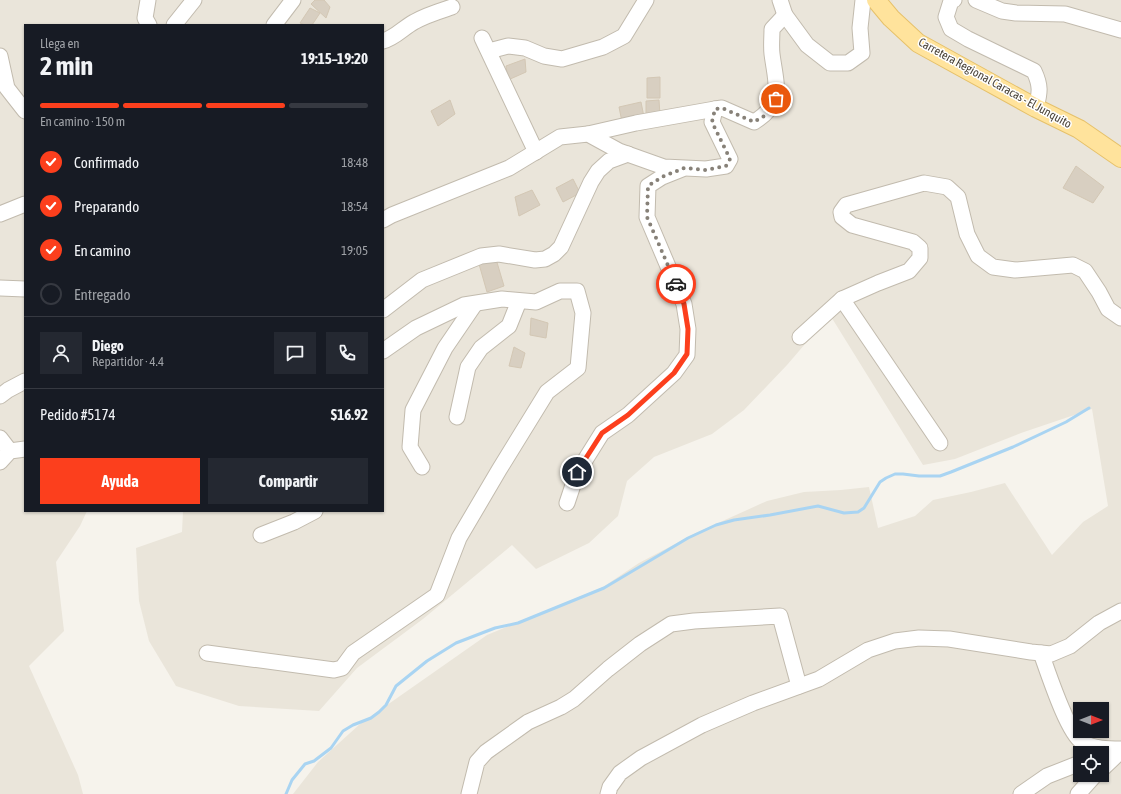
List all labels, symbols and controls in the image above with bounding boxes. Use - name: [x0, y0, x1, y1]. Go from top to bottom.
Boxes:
- street label: Carretera Regional Caracas - El Junquito: [916, 35, 1074, 131]
- text: Llega en: [40, 36, 80, 51]
- text: 19:15–19:20: [301, 50, 368, 67]
- text: 2 min: [40, 51, 93, 81]
- pin: [759, 82, 793, 116]
- icon: bag: [765, 88, 787, 110]
- text: En camino · 150 m: [40, 114, 125, 129]
- icon: check: [40, 151, 62, 173]
- text: Confirmado: [74, 154, 139, 171]
- text: 18:48: [341, 155, 368, 170]
- icon: check: [40, 195, 62, 217]
- text: Preparando: [74, 198, 139, 215]
- text: 18:54: [341, 199, 368, 214]
- icon: check: [40, 239, 62, 261]
- text: En camino: [74, 242, 131, 259]
- text: 19:05: [341, 243, 368, 258]
- courier: [656, 264, 696, 304]
- icon: car: [665, 273, 687, 295]
- text: Entregado: [74, 286, 131, 303]
- button: person: [40, 332, 82, 374]
- button: chat: [274, 332, 316, 374]
- button: phone: [326, 332, 368, 374]
- text: Diego: [92, 337, 124, 354]
- text: Repartidor · 4.4: [92, 354, 164, 369]
- text: Pedido #5174: [40, 406, 116, 423]
- text: $16.92: [331, 406, 368, 423]
- pin: [560, 455, 594, 489]
- button: Ayuda: [40, 458, 200, 504]
- button: Compartir: [208, 458, 368, 504]
- icon: home: [566, 461, 588, 483]
- north arrow: [1073, 702, 1109, 738]
- map controls: [1073, 702, 1109, 782]
- button: locate: [1073, 746, 1109, 782]

